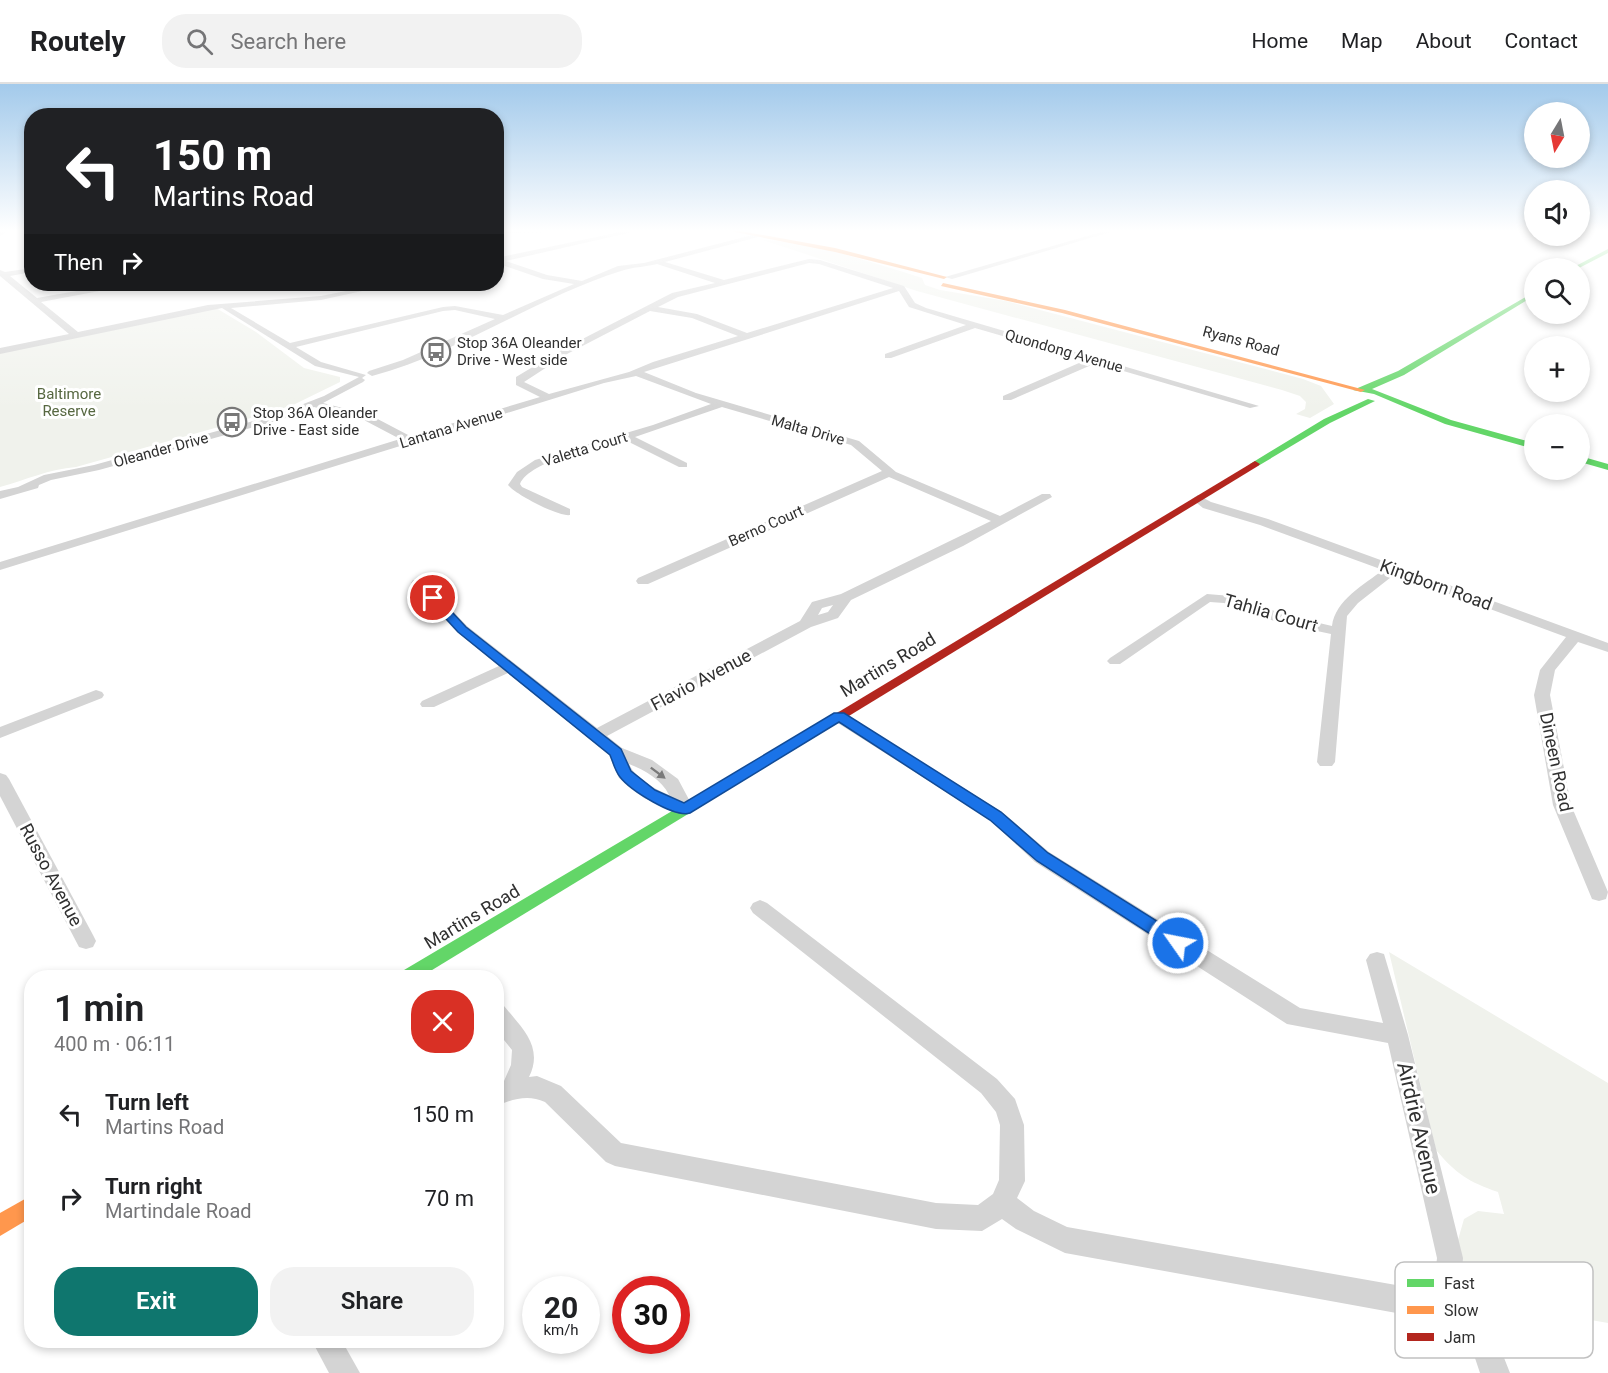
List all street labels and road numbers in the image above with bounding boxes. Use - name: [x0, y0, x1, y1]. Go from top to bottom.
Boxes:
- street label: Ryans Road: [1201, 322, 1281, 360]
- street label: Quondong Avenue: [1003, 326, 1125, 376]
- street label: Lantana Avenue: [397, 404, 505, 452]
- street label: Malta Drive: [769, 411, 847, 449]
- street label: Valetta Court: [540, 428, 630, 470]
- street label: Oleander Drive: [112, 429, 210, 471]
- street label: Berno Court: [726, 501, 806, 550]
- street label: Kingborn Road: [1377, 555, 1495, 615]
- street label: Tahlia Court: [1222, 589, 1321, 636]
- street label: Martins Road: [836, 628, 939, 701]
- street label: Flavio Avenue: [647, 644, 755, 715]
- street label: Dineen Road: [1536, 710, 1577, 813]
- street label: Russo Avenue: [16, 820, 87, 930]
- street label: Martins Road: [420, 880, 523, 953]
- street label: Airdrie Avenue: [1392, 1060, 1446, 1196]

